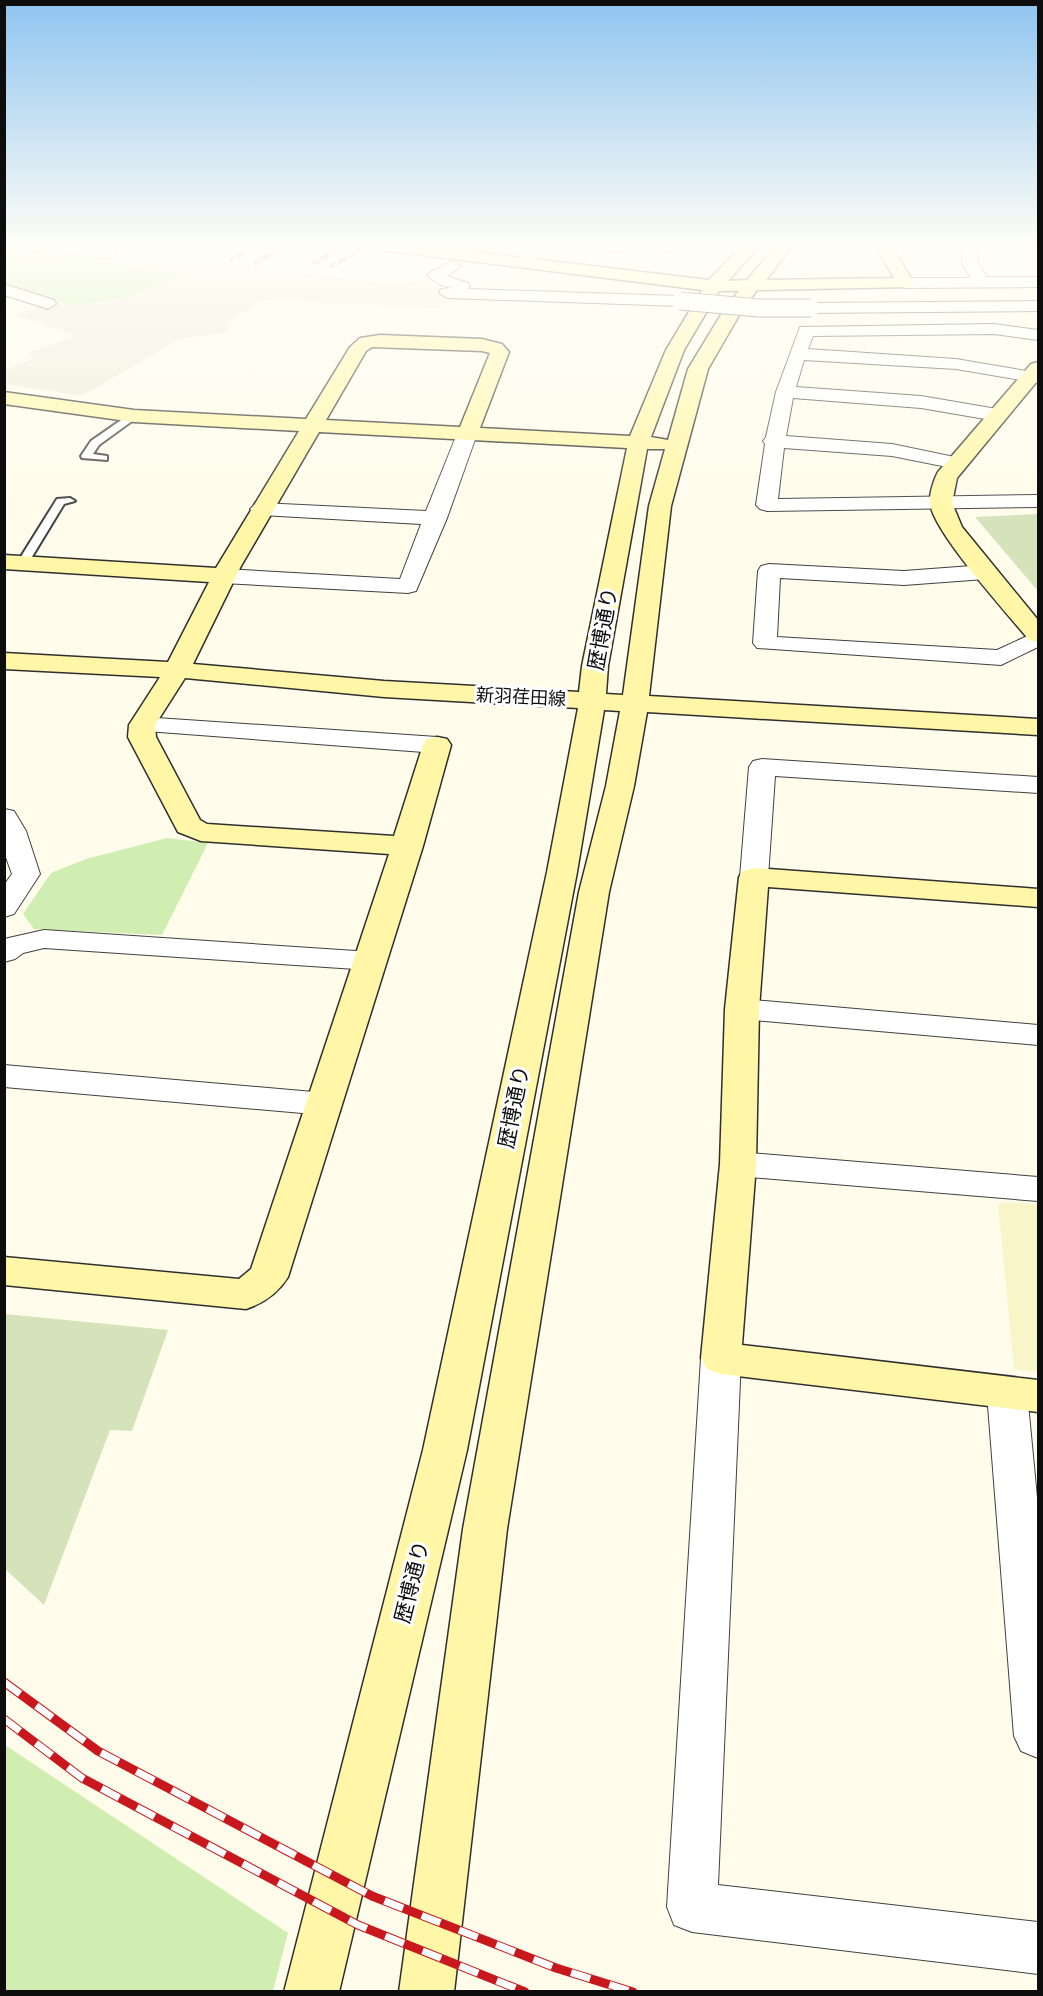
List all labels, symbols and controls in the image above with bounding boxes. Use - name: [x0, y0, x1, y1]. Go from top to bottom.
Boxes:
- street label: 歴博通り: [583, 585, 622, 672]
- street label: 新羽荏田線: [475, 684, 567, 710]
- street label: 歴博通り: [493, 1063, 534, 1151]
- street label: 歴博通り: [389, 1538, 434, 1626]

